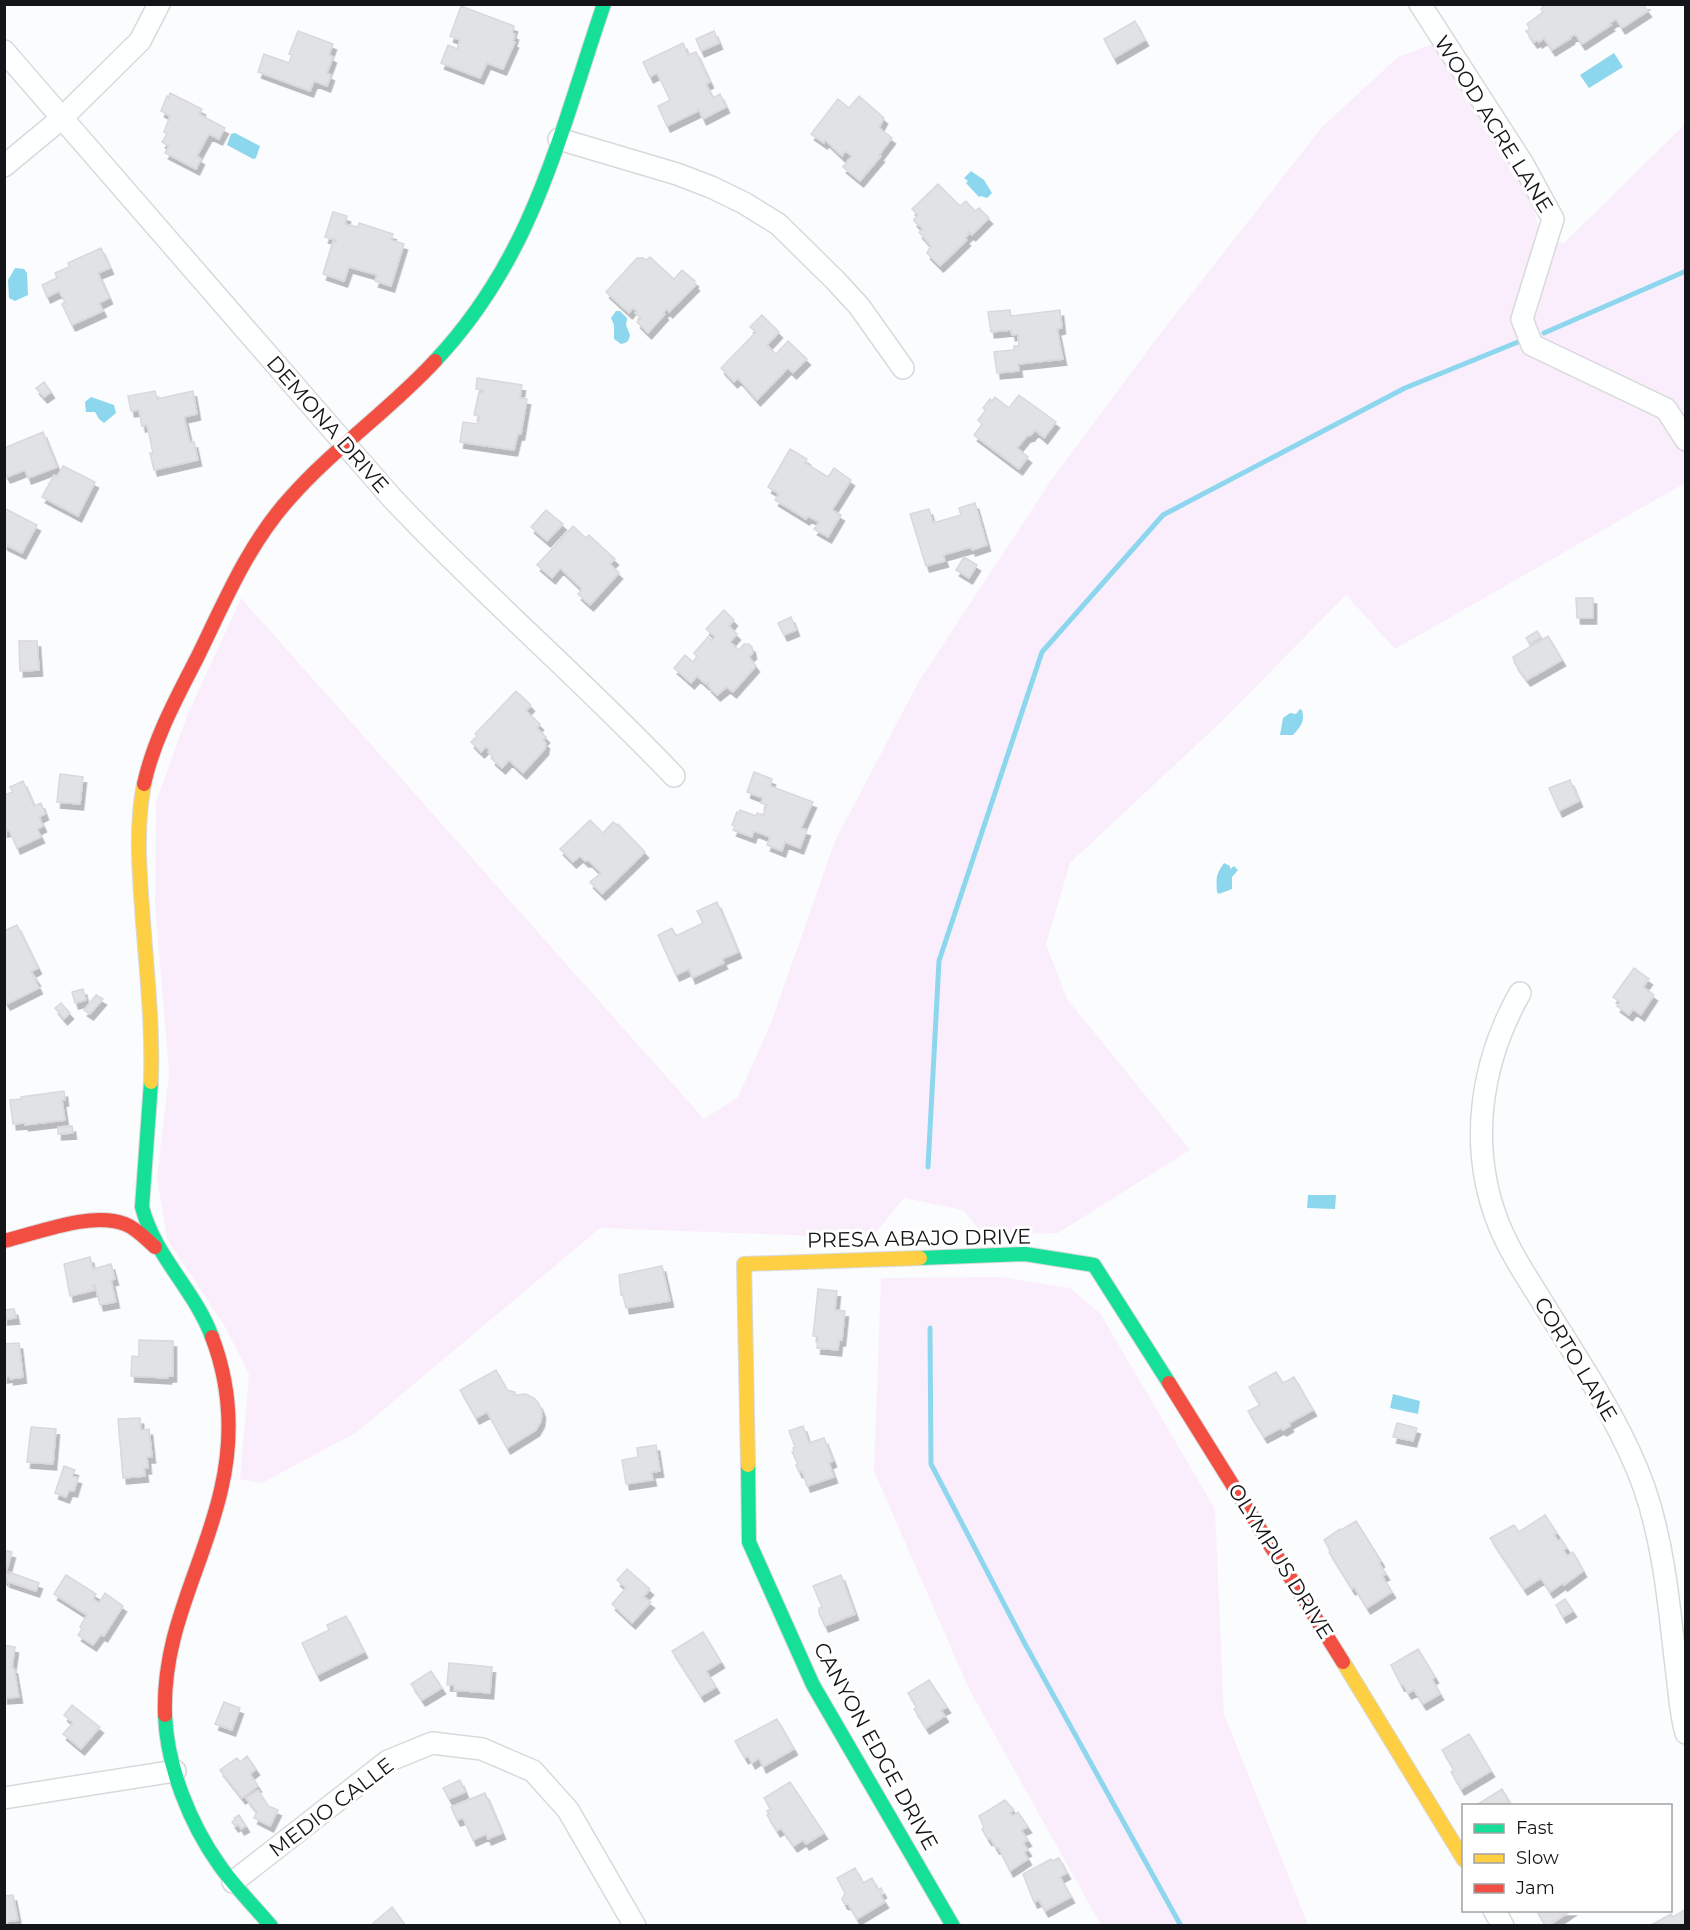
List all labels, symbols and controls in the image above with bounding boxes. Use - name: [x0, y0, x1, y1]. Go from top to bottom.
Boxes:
- street label: WOOD ACRE LANE: [1429, 31, 1559, 217]
- street label: DEMONA DRIVE: [262, 350, 394, 498]
- street label: PRESA ABAJO DRIVE: [807, 1224, 1031, 1252]
- street label: CORTO LANE: [1529, 1292, 1623, 1426]
- street label: OLYMPUS DRIVE: [1223, 1479, 1339, 1643]
- street label: CANYON EDGE DRIVE: [808, 1638, 944, 1854]
- street label: MEDIO CALLE: [264, 1752, 398, 1862]
- legend: [1462, 1804, 1672, 1912]
- text: Fast: [1516, 1817, 1554, 1839]
- text: Slow: [1516, 1847, 1559, 1869]
- text: Jam: [1515, 1877, 1555, 1899]

